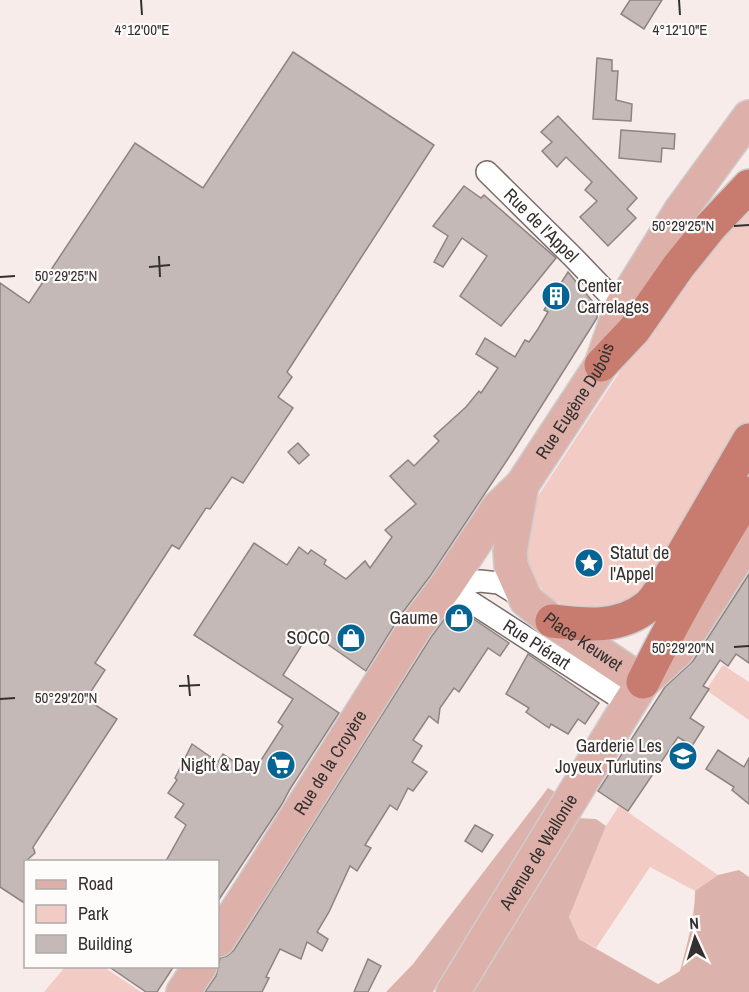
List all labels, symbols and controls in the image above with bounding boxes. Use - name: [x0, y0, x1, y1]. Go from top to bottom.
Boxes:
- text: 4°12'00"E: [114, 19, 170, 40]
- text: 4°12'10"E: [652, 19, 708, 40]
- street label: Rue de l'Appel: [499, 183, 584, 267]
- text: 50°29'25"N: [652, 215, 714, 236]
- text: 50°29'25"N: [35, 265, 97, 286]
- place label: Center Carrelages: [577, 273, 649, 319]
- building icon: Center Carrelages: [540, 280, 572, 312]
- street label: Rue Eugène Dubois: [529, 339, 620, 464]
- place label: Statut de l'Appel: [610, 540, 669, 586]
- place icon: Statut de l'Appel: [573, 547, 605, 579]
- shop icon: Gaume: [443, 602, 475, 634]
- place label: Gaume: [390, 605, 438, 630]
- street label: Place Keuwet: [538, 606, 628, 677]
- street label: Rue Piérart: [499, 613, 576, 675]
- shop icon: SOCO: [335, 622, 367, 654]
- place label: SOCO: [287, 625, 330, 650]
- text: 50°29'20"N: [652, 637, 714, 658]
- text: 50°29'20"N: [35, 687, 97, 708]
- street label: Rue de la Croyère: [287, 705, 372, 820]
- place label: Garderie Les Joyeux Turlutins: [555, 733, 662, 779]
- school or university icon: Garderie Les Joyeux Turlutins: [667, 740, 699, 772]
- supermarket icon: Night & Day: [265, 749, 297, 781]
- place label: Night & Day: [180, 752, 261, 777]
- street label: Avenue de Wallonie: [493, 789, 583, 915]
- legend: [24, 860, 219, 968]
- text: Road: [78, 871, 113, 896]
- text: Park: [78, 901, 109, 926]
- north arrow: [665, 908, 725, 968]
- text: N: [688, 912, 699, 934]
- text: Building: [78, 931, 133, 956]

